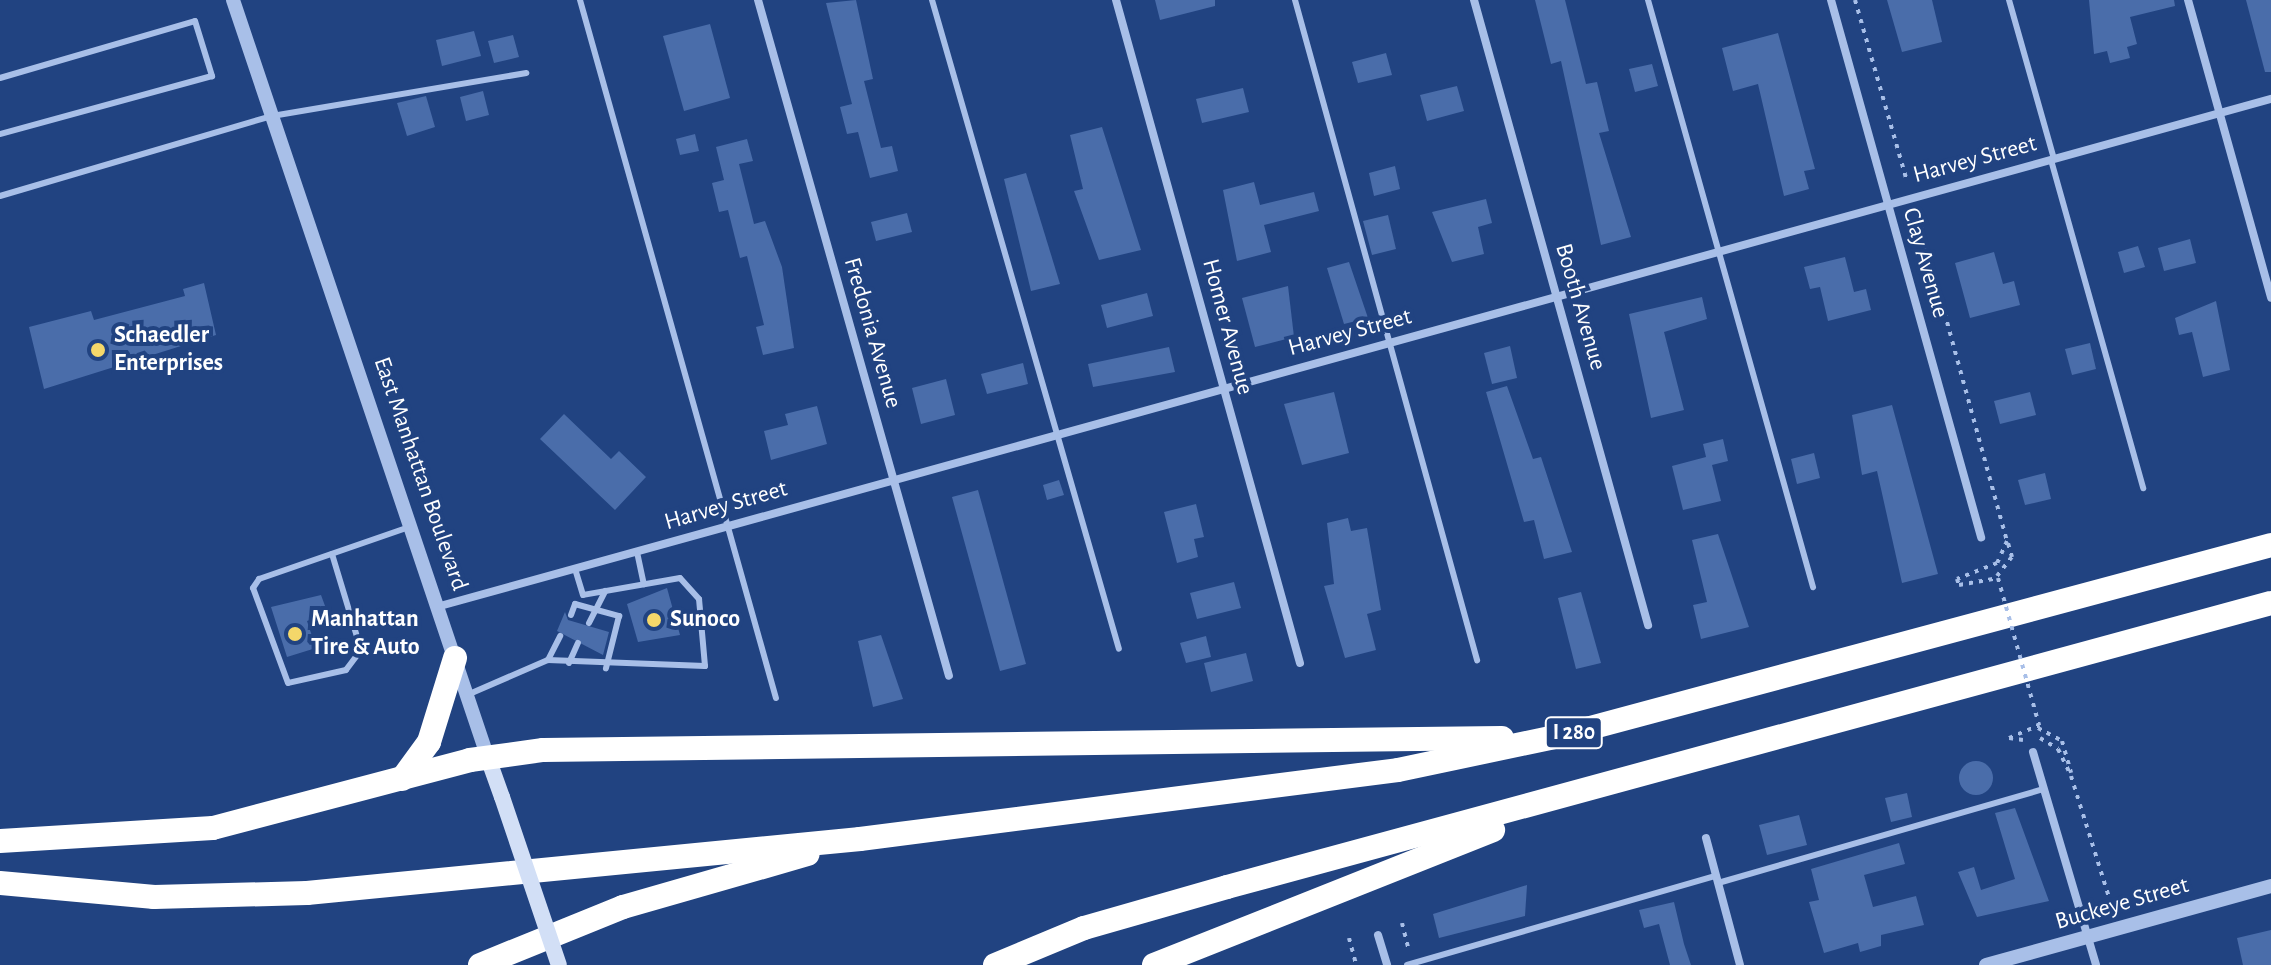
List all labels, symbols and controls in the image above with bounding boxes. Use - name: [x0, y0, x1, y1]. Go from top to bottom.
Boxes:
- street label: Harvey Street: [1910, 130, 2040, 190]
- street label: Clay Avenue: [1896, 205, 1954, 321]
- street label: Booth Avenue: [1548, 240, 1612, 374]
- street label: Fredonia Avenue: [837, 254, 907, 412]
- street label: Homer Avenue: [1195, 256, 1259, 398]
- street label: Harvey Street: [1285, 303, 1415, 363]
- place label: Schaedler Enterprises: [114, 322, 223, 378]
- marker: Schaedler Enterprises: [89, 341, 107, 359]
- street label: East Manhattan Boulevard: [366, 353, 474, 595]
- street label: Harvey Street: [661, 475, 791, 537]
- place label: Manhattan Tire & Auto: [311, 606, 420, 662]
- place label: Sunoco: [670, 606, 740, 634]
- marker: Sunoco: [645, 611, 663, 629]
- marker: Manhattan Tire & Auto: [286, 625, 304, 643]
- road number: I 280: [1544, 715, 1604, 751]
- street label: Buckeye Street: [2052, 871, 2192, 937]

